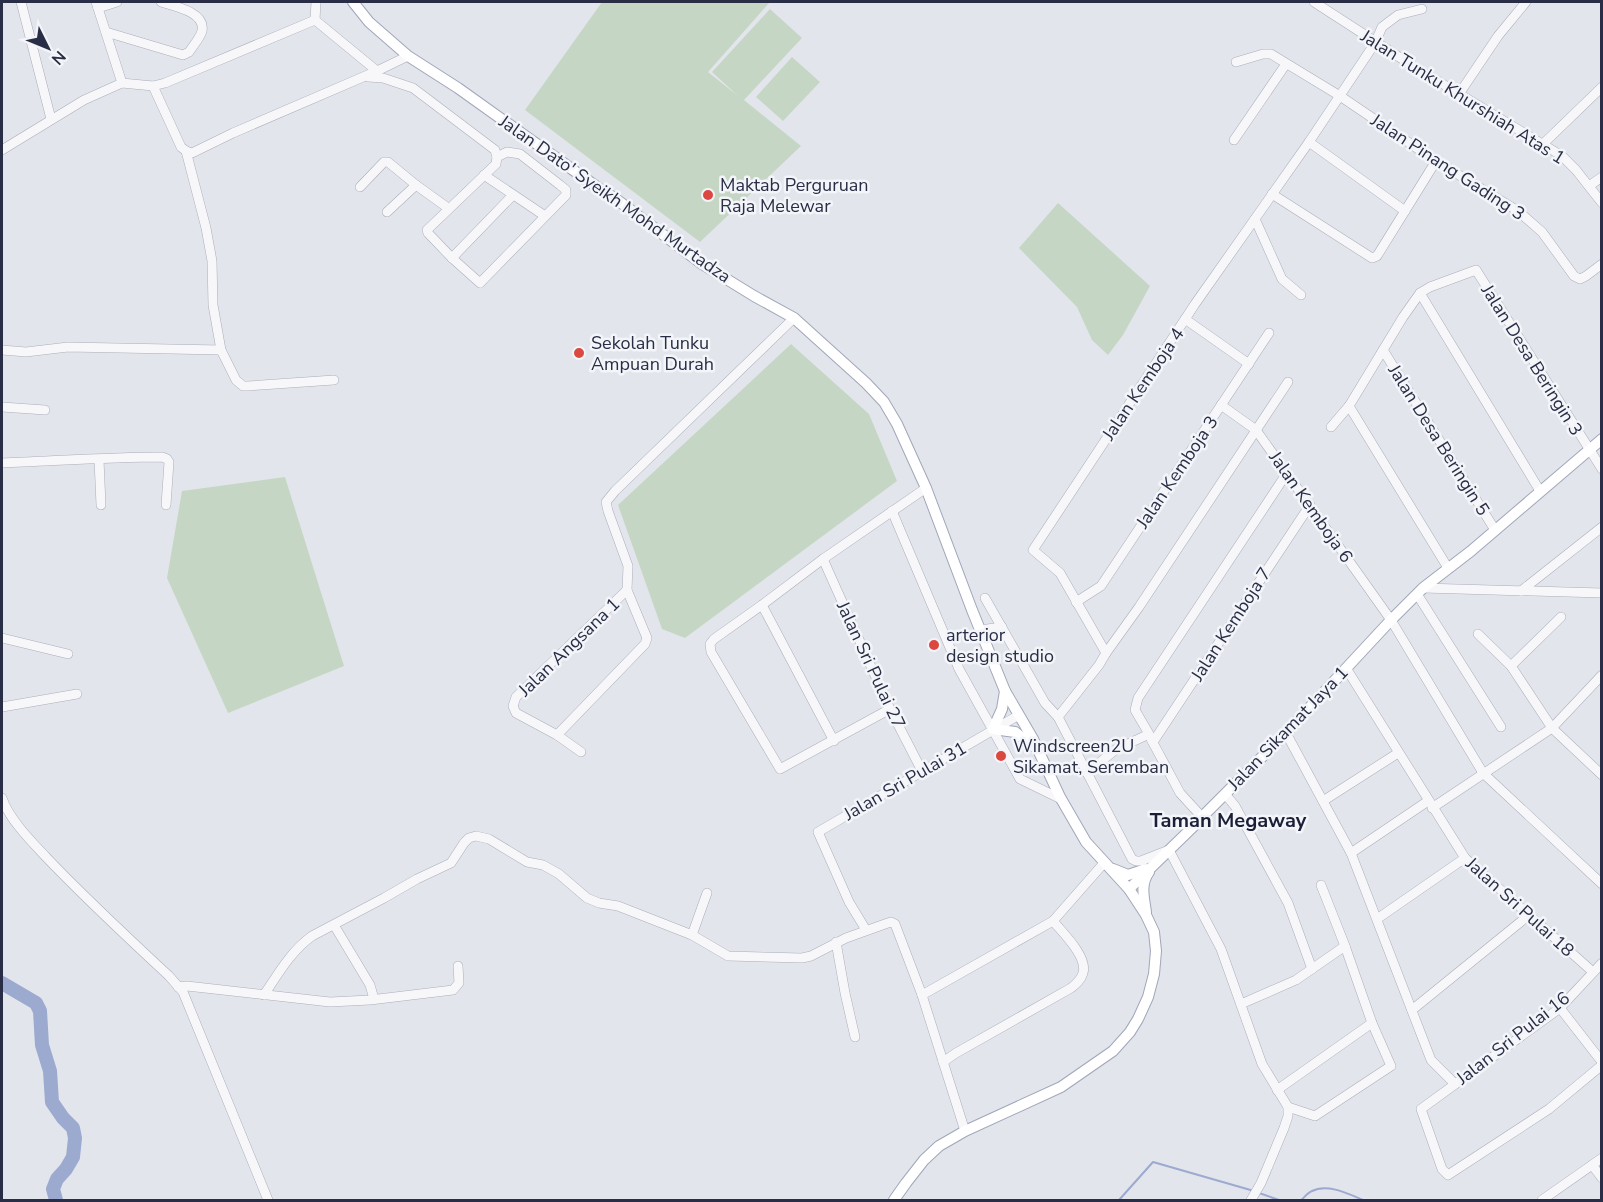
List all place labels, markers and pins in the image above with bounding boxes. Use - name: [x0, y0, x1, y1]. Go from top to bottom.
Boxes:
- place label: Maktab Perguruan Raja Melewar: [720, 173, 869, 218]
- marker: Maktab Perguruan Raja Melewar: [701, 188, 715, 202]
- place label: Sekolah Tunku Ampuan Durah: [591, 331, 714, 376]
- marker: Sekolah Tunku Ampuan Durah: [572, 346, 586, 360]
- place label: arterior design studio: [946, 623, 1054, 668]
- marker: arterior design studio: [927, 638, 941, 652]
- place label: Windscreen2U Sikamat, Seremban: [1013, 734, 1169, 779]
- marker: Windscreen2U Sikamat, Seremban: [994, 749, 1008, 763]

